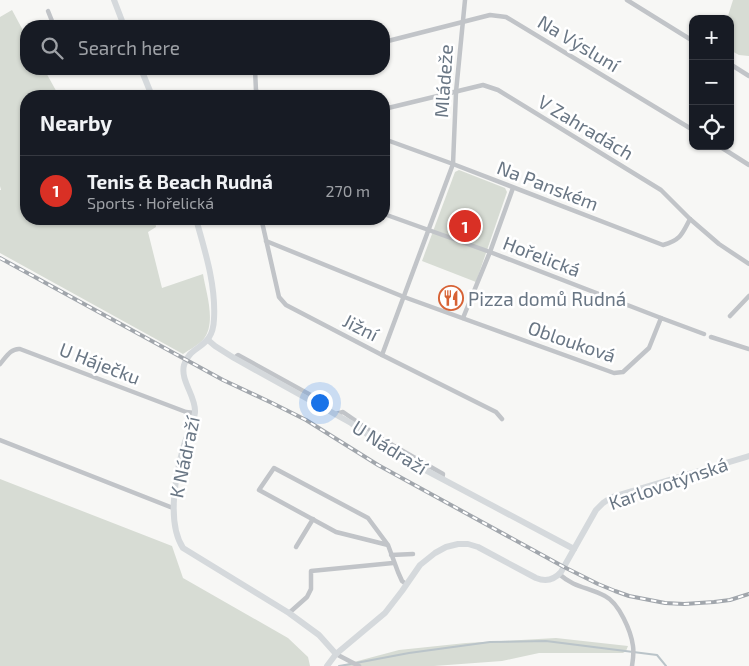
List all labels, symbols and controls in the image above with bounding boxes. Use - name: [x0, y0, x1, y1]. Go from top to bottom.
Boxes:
- street label: Na Výsluní: [534, 10, 625, 77]
- map controls: [689, 15, 734, 150]
- button: +: [689, 15, 734, 60]
- search box: [20, 20, 390, 75]
- icon: search: [38, 34, 66, 62]
- text: Search here: [78, 36, 180, 59]
- street label: Mládeže: [429, 43, 457, 119]
- button: −: [689, 60, 734, 105]
- street label: V Zahradách: [534, 90, 638, 164]
- button: locate: [689, 105, 734, 150]
- text: Nearby: [40, 110, 112, 135]
- street label: Na Panském: [494, 155, 602, 215]
- text: Tenis & Beach Rudná: [87, 170, 273, 193]
- text: 1: [53, 181, 59, 200]
- text: 270 m: [326, 181, 370, 200]
- text: Sports · Hořelická: [87, 193, 214, 212]
- pin: 1: [449, 207, 481, 245]
- street label: Hořelická: [500, 231, 584, 281]
- restaurant icon: Pizza domů Rudná: [438, 285, 464, 311]
- place label: Pizza domů Rudná: [468, 287, 626, 310]
- street label: Jižní: [339, 308, 384, 346]
- street label: Oblouková: [525, 315, 619, 367]
- street label: U Háječku: [56, 337, 144, 389]
- your location: [307, 390, 333, 416]
- street label: K Nádraží: [164, 413, 204, 500]
- street label: U Nádraží: [348, 415, 433, 480]
- street label: Karlovotýnská: [605, 452, 731, 514]

